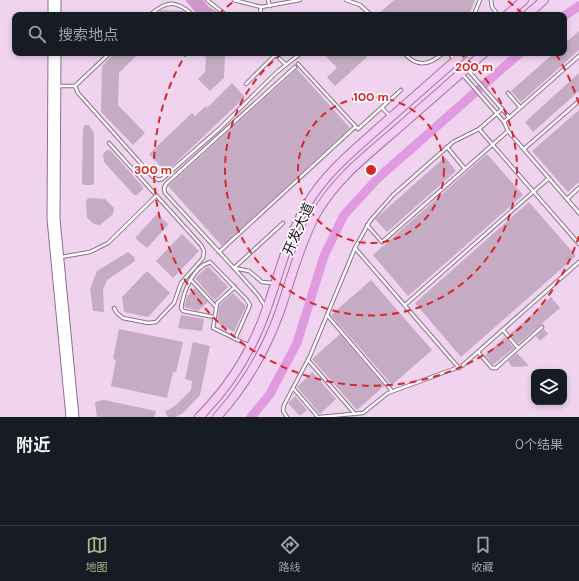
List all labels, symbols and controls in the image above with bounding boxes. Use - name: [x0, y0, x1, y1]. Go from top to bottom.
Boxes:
- search box: [12, 12, 567, 56]
- icon: search: [26, 23, 48, 45]
- text: 搜索地点: [58, 25, 118, 45]
- text: 200 m: [455, 59, 493, 75]
- text: 100 m: [353, 89, 389, 105]
- text: 300 m: [134, 162, 172, 178]
- centre of rings: [364, 163, 378, 177]
- street label: 开发大道: [278, 200, 318, 258]
- map controls: [531, 369, 567, 405]
- button: layers: [531, 369, 567, 405]
- text: 附近: [16, 434, 50, 456]
- text: 0个结果: [515, 436, 563, 453]
- tab: 地图: [86, 534, 108, 574]
- tab: 路线: [279, 534, 301, 574]
- tab: 收藏: [472, 534, 494, 574]

